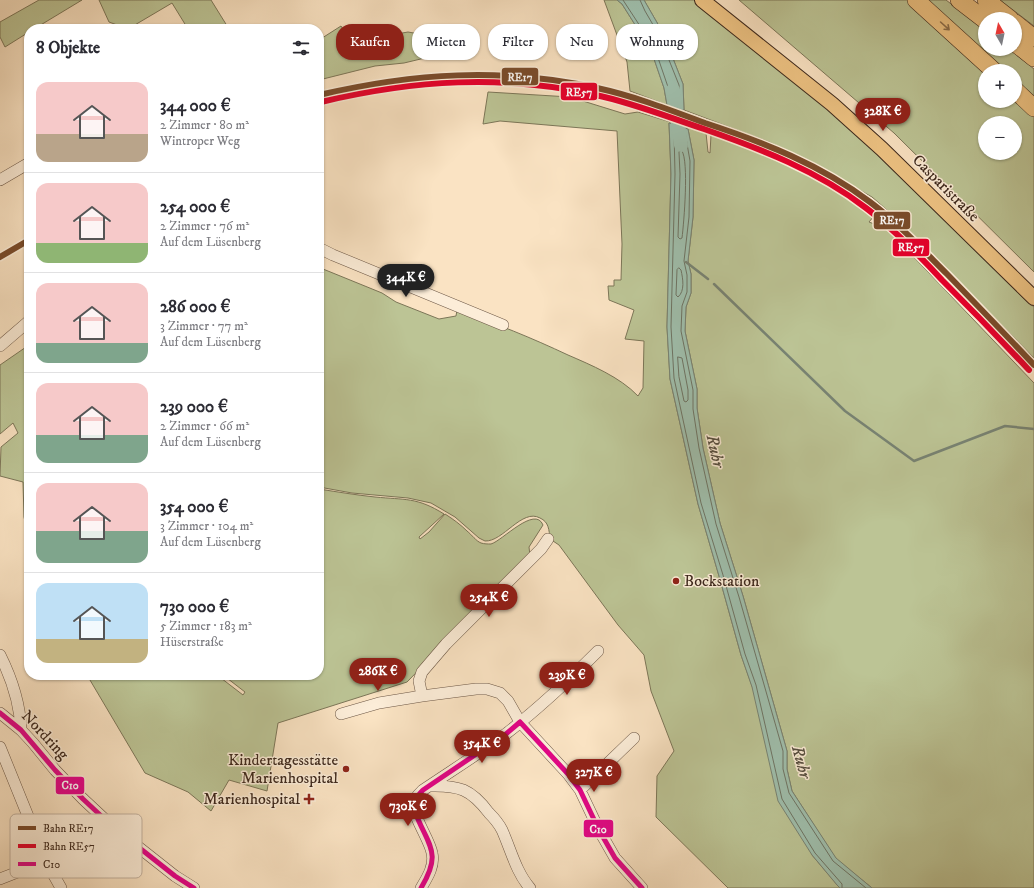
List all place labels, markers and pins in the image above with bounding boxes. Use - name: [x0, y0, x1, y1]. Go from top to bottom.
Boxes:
- pin: 328K €: [850, 98, 916, 132]
- pin: 344K €: [373, 264, 439, 298]
- place label: Bockstation: [684, 571, 760, 591]
- marker: Bockstation: [671, 576, 681, 586]
- pin: 254K €: [456, 584, 522, 618]
- pin: 286K €: [345, 658, 411, 692]
- pin: 239K €: [534, 662, 600, 696]
- pin: 354K €: [449, 730, 515, 764]
- place label: Kindertagesstätte Marienhospital: [228, 750, 338, 788]
- pin: 327K €: [561, 759, 627, 793]
- marker: Kindertagesstätte Marienhospital: [341, 764, 351, 774]
- place label: Marienhospital: [203, 789, 300, 809]
- marker: Marienhospital: [303, 793, 315, 805]
- pin: 730K €: [375, 793, 441, 827]

